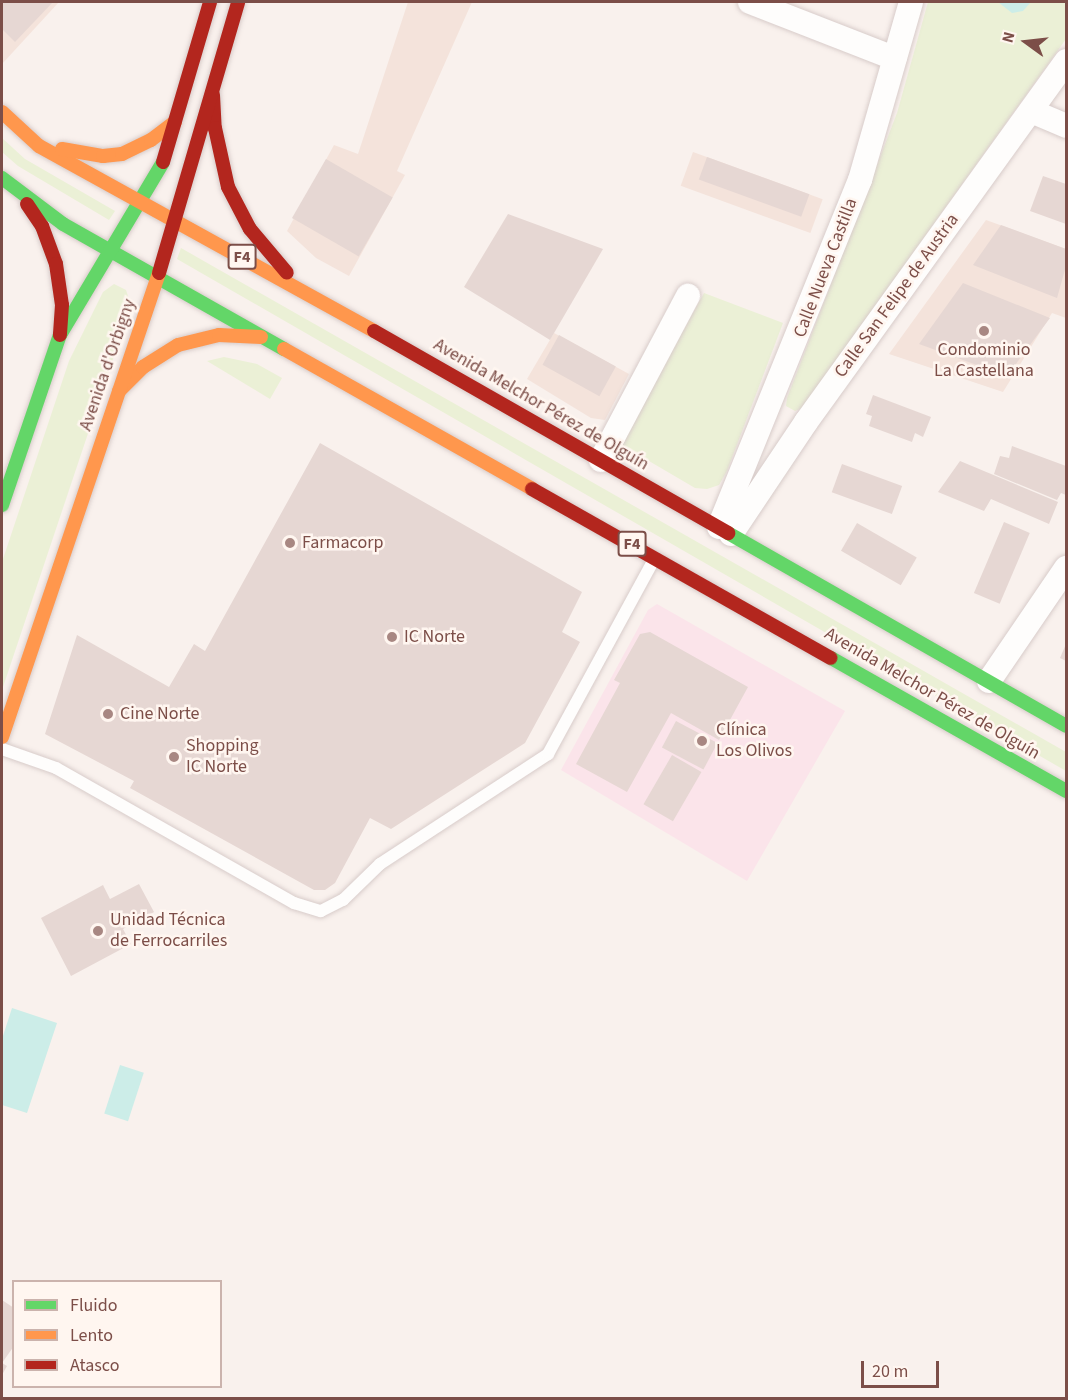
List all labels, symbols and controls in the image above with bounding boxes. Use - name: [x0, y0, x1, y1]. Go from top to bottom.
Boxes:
- north arrow: [996, 12, 1056, 72]
- text: N: [997, 29, 1021, 45]
- street label: Calle Nueva Castilla: [789, 195, 863, 341]
- street label: Calle San Felipe de Austria: [830, 210, 964, 382]
- road number: F4: [227, 244, 257, 270]
- street label: Avenida d'Orbigny: [75, 296, 141, 434]
- marker: Condominio La Castellana: [977, 324, 991, 338]
- street label: Avenida Melchor Pérez de Olguín: [429, 334, 653, 476]
- place label: Condominio La Castellana: [934, 340, 1034, 382]
- road number: F4: [617, 531, 647, 557]
- place label: Farmacorp: [302, 532, 383, 554]
- marker: Farmacorp: [283, 536, 297, 550]
- street label: Avenida Melchor Pérez de Olguín: [820, 623, 1044, 765]
- place label: IC Norte: [404, 626, 465, 648]
- marker: IC Norte: [385, 630, 399, 644]
- place label: Cine Norte: [120, 703, 199, 725]
- marker: Cine Norte: [101, 707, 115, 721]
- place label: Clínica Los Olivos: [716, 720, 792, 762]
- marker: Clínica Los Olivos: [693, 732, 711, 750]
- place label: Shopping IC Norte: [186, 736, 258, 778]
- marker: Shopping IC Norte: [167, 750, 181, 764]
- place label: Unidad Técnica de Ferrocarriles: [110, 910, 227, 952]
- marker: Unidad Técnica de Ferrocarriles: [91, 924, 105, 938]
- legend: [12, 1280, 222, 1388]
- text: Fluido: [70, 1293, 117, 1318]
- text: Lento: [70, 1323, 113, 1348]
- scale bar: [864, 1349, 942, 1387]
- text: Atasco: [70, 1353, 119, 1378]
- text: 20 m: [872, 1359, 908, 1384]

